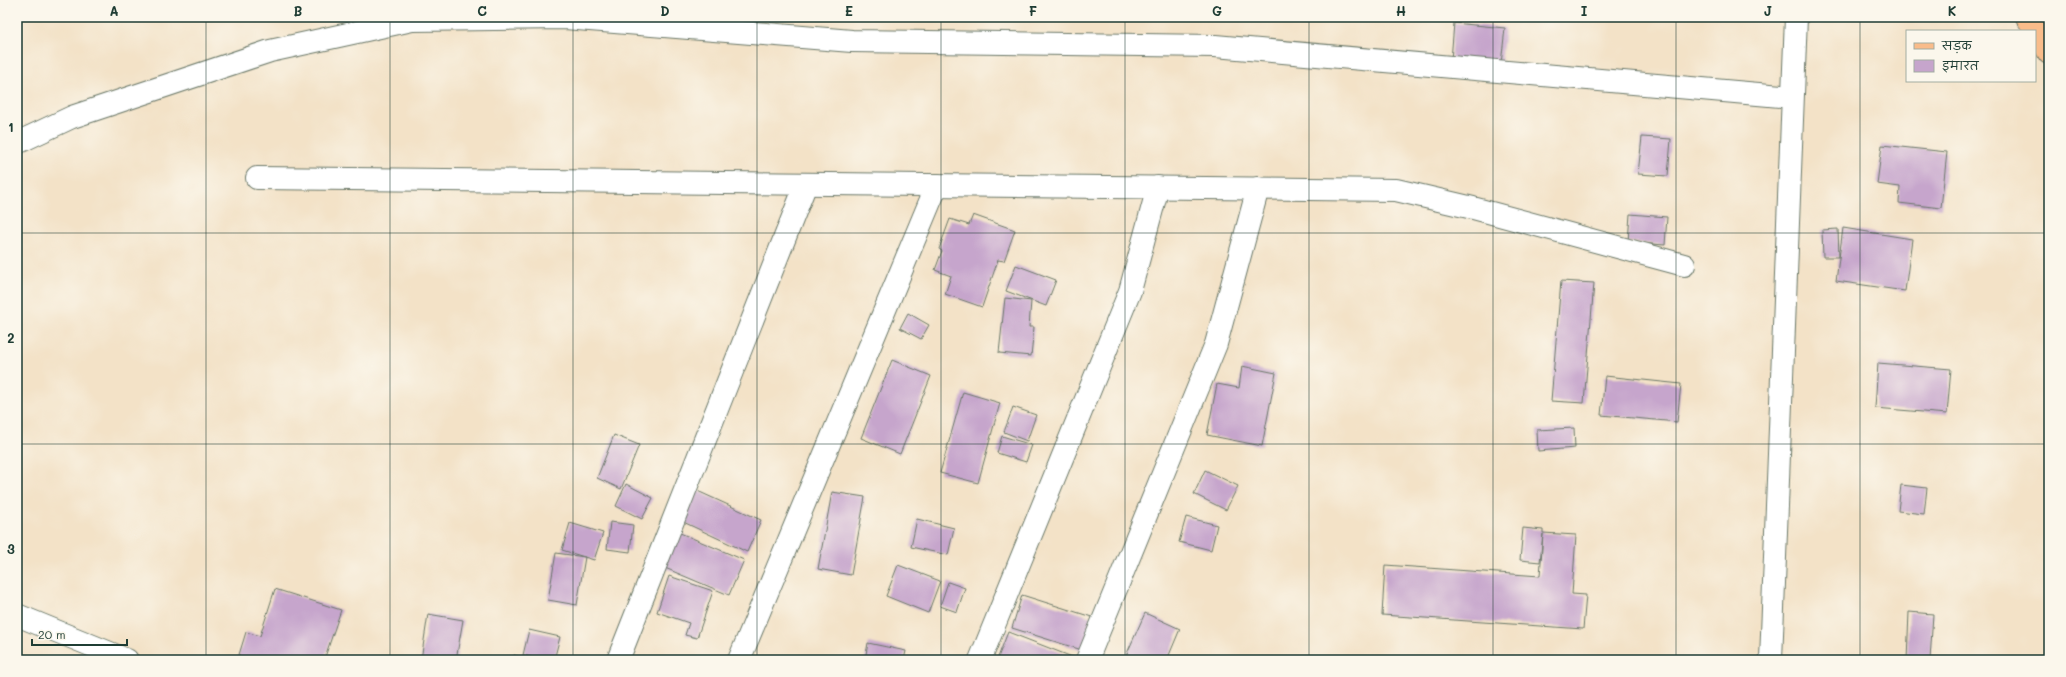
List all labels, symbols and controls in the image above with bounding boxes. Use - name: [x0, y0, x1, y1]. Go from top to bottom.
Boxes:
- text: A: [109, 2, 119, 19]
- text: B: [294, 2, 303, 19]
- text: C: [477, 2, 487, 19]
- text: D: [660, 2, 670, 19]
- text: E: [845, 2, 853, 19]
- text: F: [1029, 2, 1037, 19]
- text: G: [1212, 2, 1222, 19]
- text: H: [1396, 2, 1406, 19]
- text: I: [1581, 2, 1588, 19]
- text: J: [1764, 2, 1772, 19]
- text: K: [1948, 2, 1957, 19]
- legend: [1906, 30, 2036, 82]
- text: सड़क: [1941, 37, 1973, 54]
- text: इमारत: [1942, 57, 1980, 73]
- text: 1: [8, 118, 14, 135]
- text: 2: [7, 329, 15, 346]
- text: 3: [7, 540, 15, 557]
- scale bar: [32, 621, 127, 647]
- text: 20 m: [38, 626, 66, 642]

